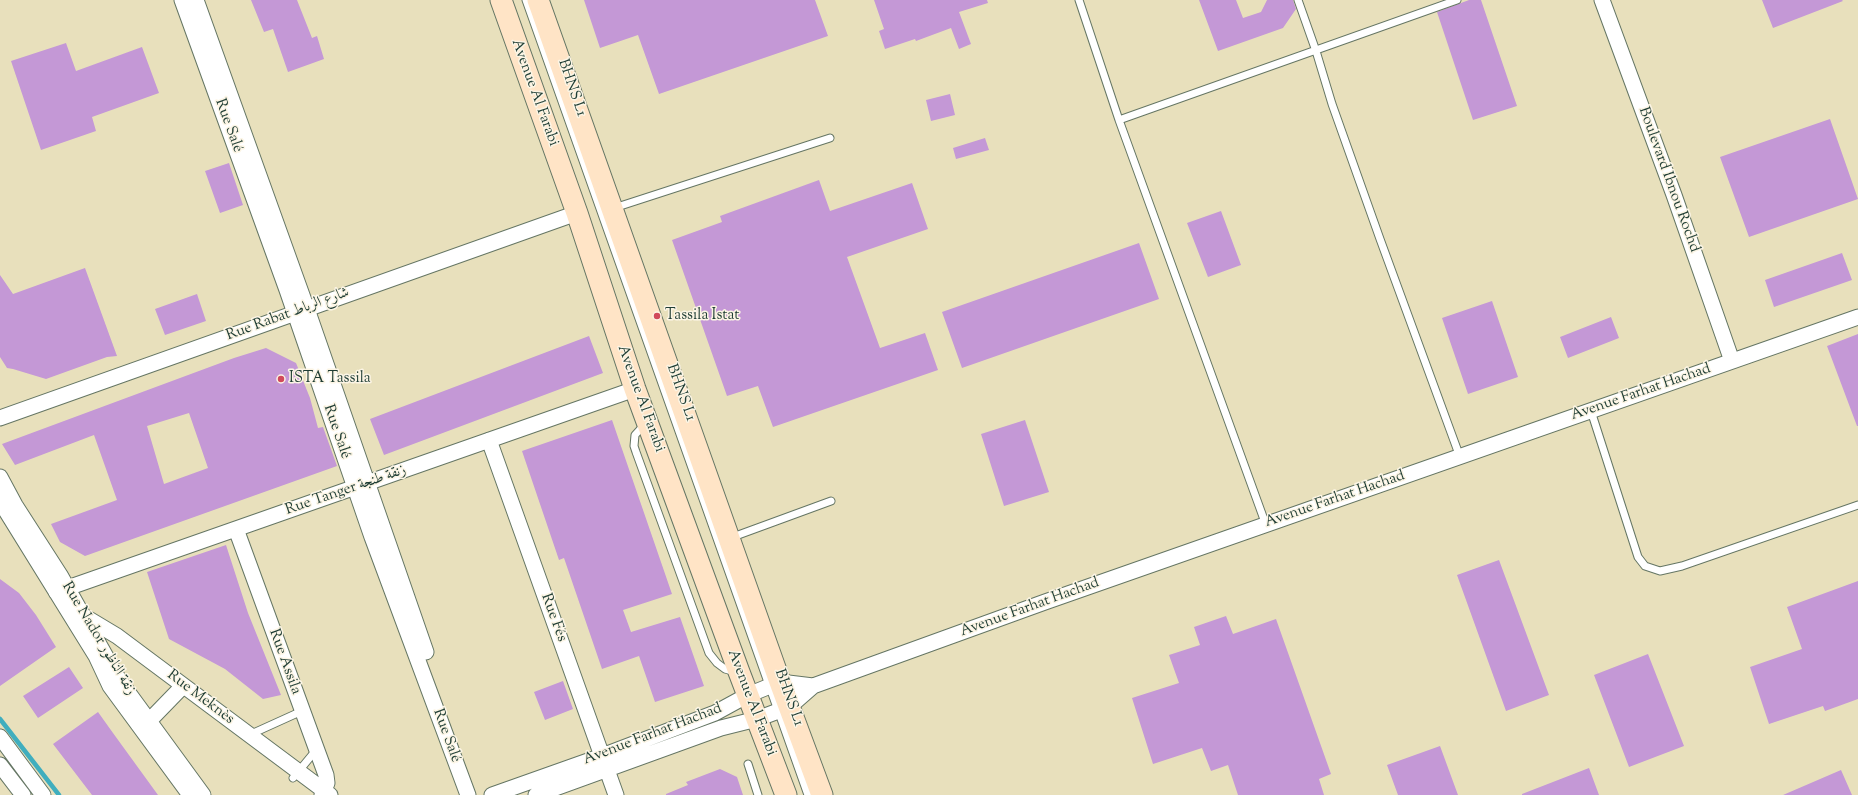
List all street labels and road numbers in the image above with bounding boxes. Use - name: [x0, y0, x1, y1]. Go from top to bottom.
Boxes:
- street label: Avenue Al Farabi: [506, 37, 562, 149]
- street label: BHNS L1: [553, 57, 589, 119]
- street label: Rue Salé: [210, 97, 246, 155]
- street label: Boulevard Ibnou Rochd: [1633, 105, 1703, 255]
- street label: Rue Rabat شارع الرباط: [224, 284, 352, 346]
- street label: Avenue Al Farabi: [612, 343, 668, 455]
- street label: Avenue Farhat Hachad: [1569, 361, 1713, 425]
- street label: BHNS L1: [661, 362, 699, 424]
- street label: Rue Salé: [318, 403, 354, 461]
- street label: Rue Tanger زنقة طنجة: [283, 462, 409, 520]
- street label: Avenue Farhat Hachad: [1263, 468, 1407, 532]
- street label: Avenue Farhat Hachad: [958, 574, 1102, 642]
- street label: Rue Nador زنقة الناظور: [57, 579, 139, 699]
- street label: Rue Fés: [536, 591, 570, 645]
- street label: Rue Assila: [264, 627, 304, 697]
- street label: Avenue Al Farabi: [722, 647, 780, 759]
- street label: Rue Meknès: [163, 667, 237, 729]
- street label: BHNS L1: [769, 667, 807, 729]
- street label: Avenue Farhat Hachad: [581, 700, 725, 770]
- street label: Rue Salé: [428, 707, 464, 765]

